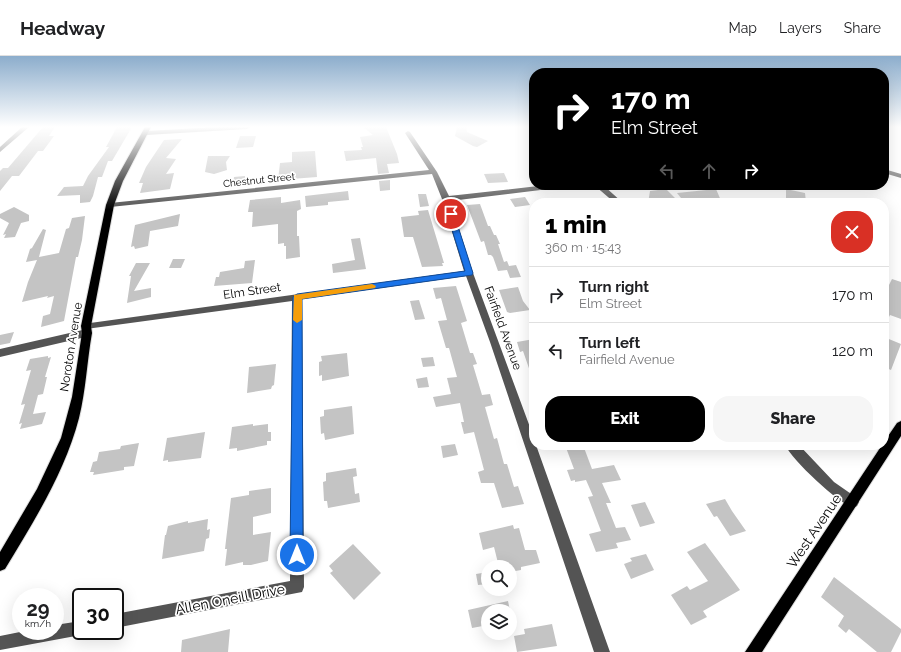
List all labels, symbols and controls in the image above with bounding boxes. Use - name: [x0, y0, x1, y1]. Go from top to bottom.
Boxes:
- text: Headway: [20, 17, 105, 39]
- text: Map: [729, 20, 757, 36]
- text: Layers: [779, 20, 822, 36]
- text: Share: [844, 20, 881, 36]
- text: 170 m: [611, 83, 691, 116]
- icon: right: [545, 84, 597, 136]
- text: Elm Street: [611, 117, 698, 138]
- icon: left: [656, 160, 678, 182]
- icon: ahead: [698, 160, 720, 182]
- icon: right: [740, 160, 762, 182]
- street label: Chestnut Street: [223, 171, 296, 189]
- pin: [434, 197, 468, 231]
- icon: arrive: [440, 203, 462, 225]
- text: 1 min: [545, 210, 607, 239]
- button: close: [831, 211, 873, 253]
- text: 360 m · 15:43: [545, 240, 621, 255]
- text: Turn right: [579, 278, 649, 296]
- street label: Elm Street: [222, 280, 282, 302]
- street label: Fairfield Avenue: [481, 284, 525, 372]
- icon: right: [545, 284, 567, 306]
- text: 170 m: [832, 286, 873, 304]
- text: Elm Street: [579, 296, 642, 311]
- street label: Noroton Avenue: [57, 301, 85, 393]
- text: Turn left: [579, 334, 640, 352]
- icon: left: [545, 340, 567, 362]
- text: 120 m: [832, 342, 873, 360]
- text: Fairfield Avenue: [579, 352, 675, 367]
- button: Exit: [545, 396, 705, 442]
- button: Share: [713, 396, 873, 442]
- street label: West Avenue: [783, 491, 845, 571]
- position arrow: [276, 534, 318, 576]
- map controls: [481, 560, 517, 640]
- button: search: [481, 560, 517, 596]
- street label: Allen Oneill Drive: [174, 581, 286, 617]
- speed limit sign: 30: [72, 588, 124, 640]
- text: 29: [26, 597, 50, 621]
- button: layers: [481, 604, 517, 640]
- text: km/h: [25, 618, 51, 629]

